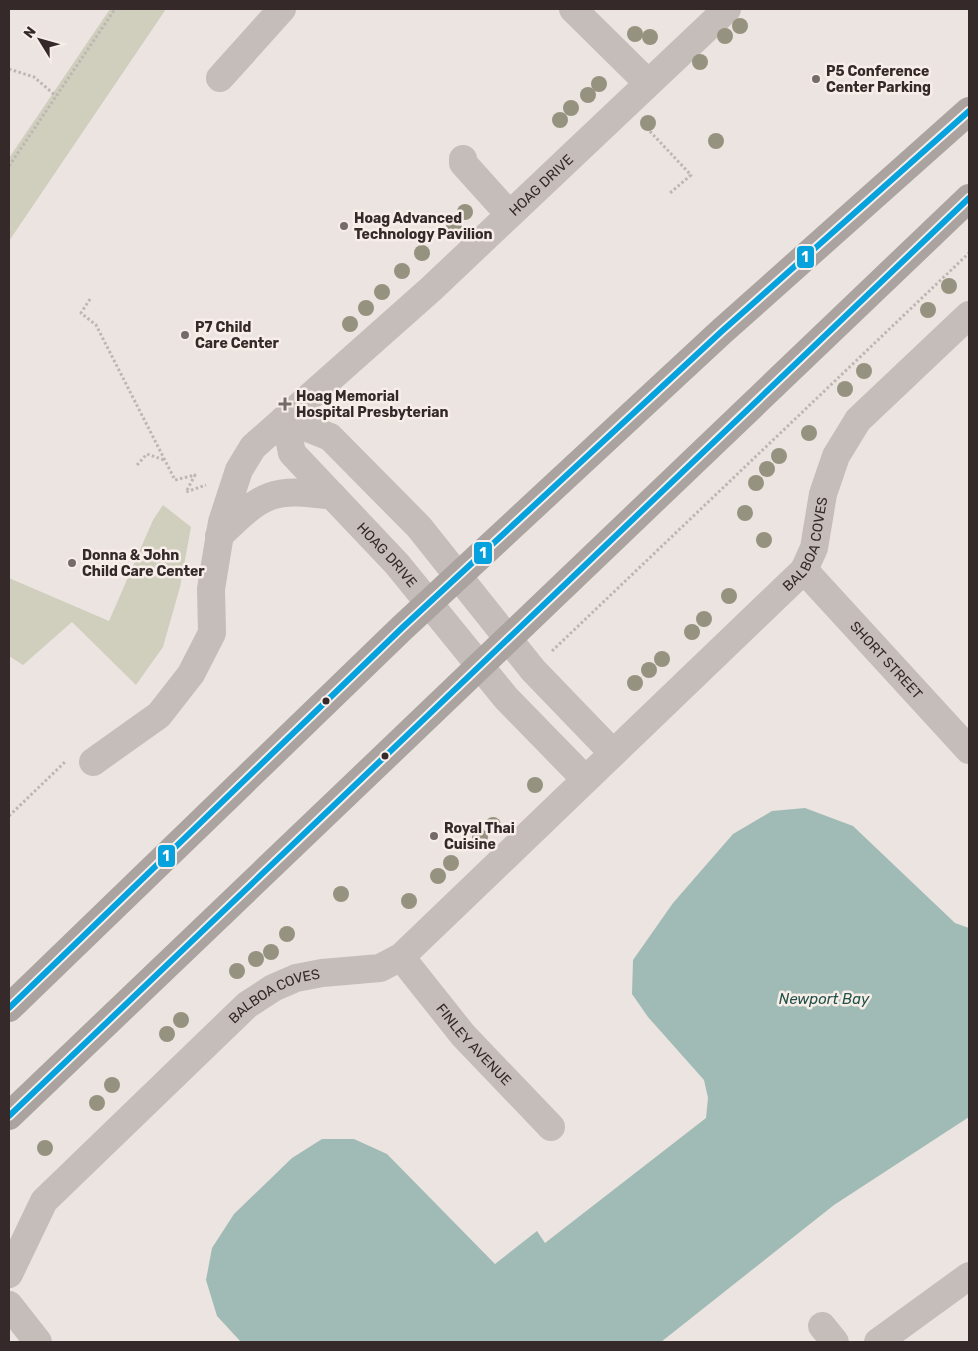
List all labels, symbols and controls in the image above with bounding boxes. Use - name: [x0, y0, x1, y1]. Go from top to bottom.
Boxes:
- north arrow: [15, 15, 65, 65]
- text: N: [20, 23, 40, 42]
- place label: P5 Conference Center Parking: [826, 63, 931, 96]
- marker: P5 Conference Center Parking: [810, 73, 822, 85]
- street label: HOAG DRIVE: [506, 151, 577, 220]
- place label: Hoag Advanced Technology Pavilion: [354, 210, 493, 243]
- marker: Hoag Advanced Technology Pavilion: [338, 220, 350, 232]
- line badge: 1: [796, 245, 815, 269]
- text: 1: [802, 249, 809, 266]
- place label: P7 Child Care Center: [195, 319, 280, 352]
- marker: P7 Child Care Center: [179, 329, 191, 341]
- place label: Hoag Memorial Hospital Presbyterian: [296, 388, 449, 421]
- marker: Hoag Memorial Hospital Presbyterian: [278, 397, 292, 411]
- street label: BALBOA COVES: [779, 495, 831, 595]
- street label: HOAG DRIVE: [353, 519, 420, 591]
- line badge: 1: [473, 541, 493, 565]
- text: 1: [480, 545, 487, 562]
- place label: Donna & John Child Care Center: [82, 547, 205, 580]
- marker: Donna & John Child Care Center: [66, 557, 78, 569]
- street label: SHORT STREET: [846, 618, 926, 703]
- unlabelled marker: [321, 696, 331, 706]
- unlabelled marker: [380, 751, 390, 761]
- place label: Royal Thai Cuisine: [444, 820, 515, 853]
- marker: Royal Thai Cuisine: [428, 830, 440, 842]
- line badge: 1: [157, 844, 176, 868]
- text: 1: [163, 848, 170, 865]
- street label: BALBOA COVES: [225, 966, 322, 1027]
- water label: Newport Bay: [779, 990, 870, 1008]
- street label: FINLEY AVENUE: [432, 1000, 515, 1089]

